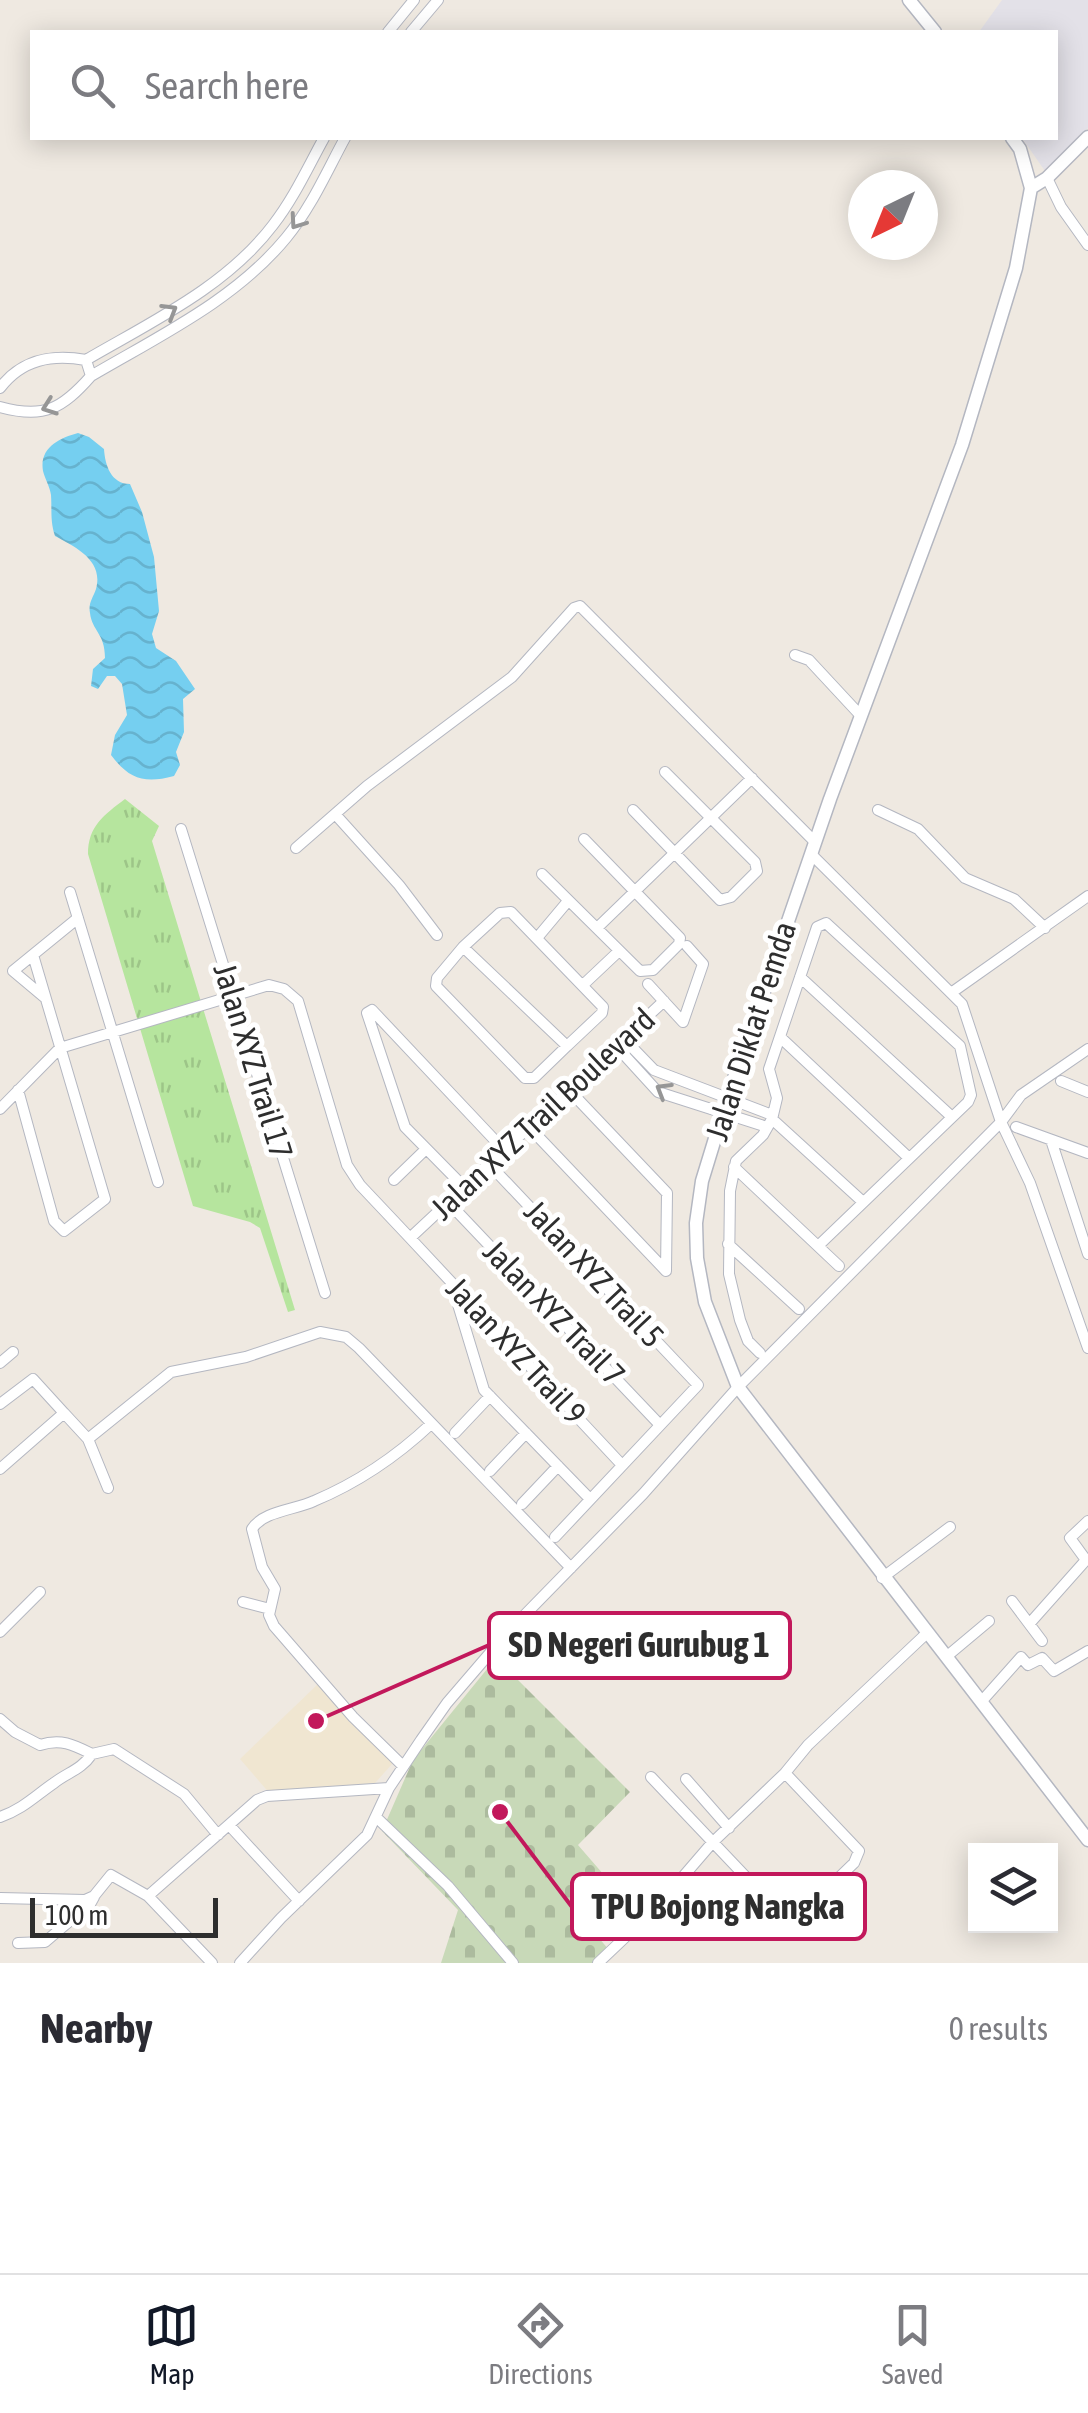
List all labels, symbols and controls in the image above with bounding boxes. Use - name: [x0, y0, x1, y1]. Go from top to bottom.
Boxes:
- search box: [30, 30, 1058, 140]
- icon: search: [65, 58, 120, 113]
- text: Search here: [145, 64, 309, 107]
- north arrow: [848, 170, 938, 260]
- one-way arrow: [291, 211, 309, 230]
- one-way arrow: [159, 304, 177, 323]
- one-way arrow: [41, 396, 59, 416]
- street label: Jalan Diklat Pemda: [698, 917, 803, 1145]
- street label: Jalan XYZ Trail 17: [206, 959, 301, 1163]
- street label: Jalan XYZ Trail Boulevard: [423, 1000, 662, 1227]
- one-way arrow: [656, 1083, 674, 1102]
- street label: Jalan XYZ Trail 5: [517, 1193, 672, 1355]
- street label: Jalan XYZ Trail 7: [476, 1233, 633, 1393]
- street label: Jalan XYZ Trail 9: [439, 1270, 594, 1432]
- callout: SD Negeri Gurubug 1: [489, 1613, 790, 1678]
- text: SD Negeri Gurubug 1: [508, 1624, 770, 1664]
- map controls: [968, 1843, 1058, 1933]
- button: layers: [968, 1843, 1058, 1933]
- callout: TPU Bojong Nangka: [572, 1874, 865, 1939]
- text: TPU Bojong Nangka: [592, 1886, 844, 1926]
- scale bar: [30, 1893, 218, 1938]
- text: 100 m: [45, 1899, 108, 1931]
- text: Nearby: [40, 2004, 153, 2052]
- text: 0 results: [949, 2010, 1048, 2047]
- tab: Map: [144, 2298, 199, 2390]
- tab: Directions: [488, 2298, 593, 2390]
- tab: Saved: [882, 2298, 944, 2390]

